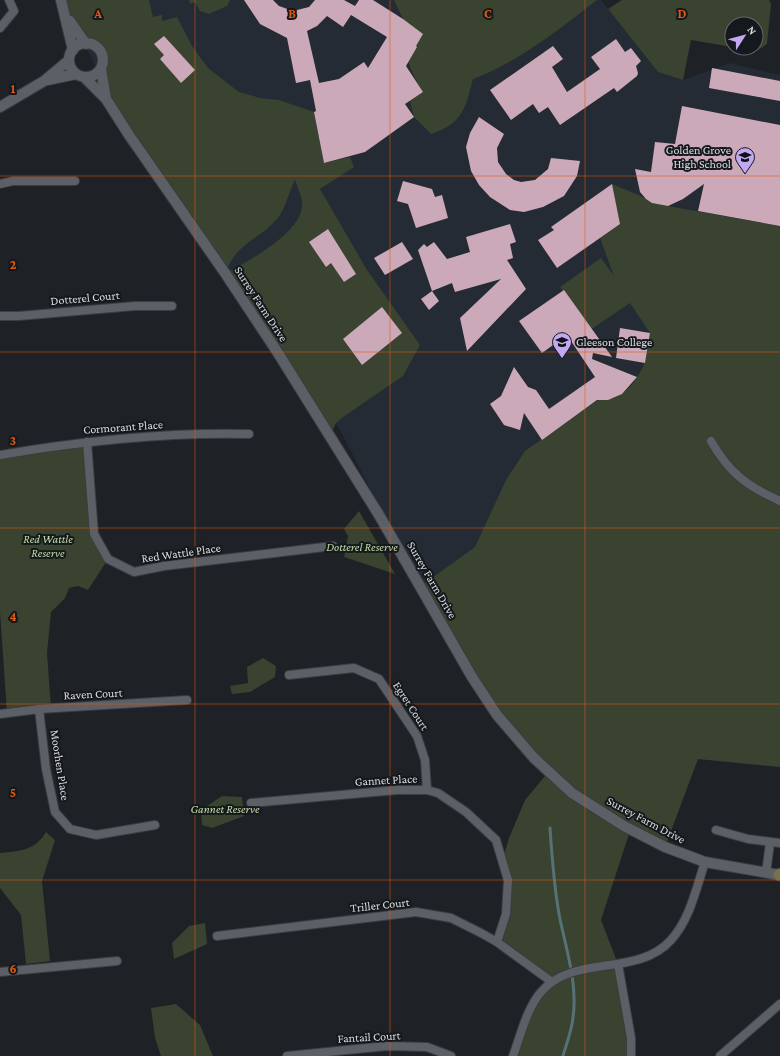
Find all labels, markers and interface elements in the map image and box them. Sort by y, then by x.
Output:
text: A [93,6,102,21]
text: B [288,6,296,21]
text: C [484,6,492,21]
text: D [678,6,687,21]
north arrow [724,16,764,56]
text: N [745,24,759,37]
text: 1 [11,81,16,96]
place label: Golden Grove High School [666,143,731,171]
school or university icon: Golden Grove High School [734,146,756,174]
text: 2 [10,257,17,272]
street label: Surrey Farm Drive [232,264,290,344]
street label: Dotterel Court [50,288,121,308]
school or university icon: Gleeson College [551,331,573,359]
place label: Gleeson College [576,335,652,349]
street label: Cormorant Place [83,417,163,437]
text: 3 [10,433,16,448]
park label: Red Wattle Reserve [23,532,73,560]
street label: Surrey Farm Drive [404,539,460,621]
park label: Dotterel Reserve [326,540,398,554]
street label: Red Wattle Place [140,541,222,565]
text: 4 [9,609,17,624]
street label: Egret Court [390,679,432,734]
street label: Raven Court [63,685,124,703]
street label: Moorhen Place [48,729,72,801]
street label: Gannet Place [354,771,418,789]
text: 5 [10,785,16,800]
street label: Surrey Farm Drive [604,793,688,847]
park label: Gannet Reserve [191,802,260,816]
street label: Triller Court [350,895,411,915]
text: 6 [9,961,17,976]
street label: Fantail Court [337,1028,402,1046]

